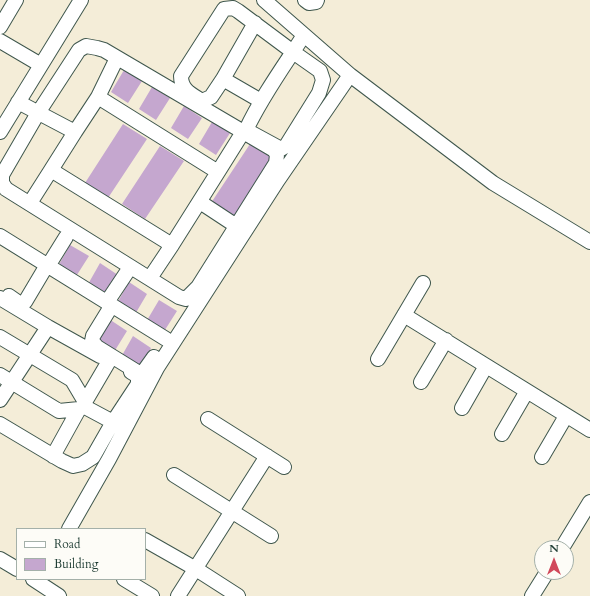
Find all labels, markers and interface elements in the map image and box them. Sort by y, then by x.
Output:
legend [16,528,146,580]
text: Road [54,536,80,552]
north arrow [534,540,574,580]
text: N [549,541,559,556]
text: Building [54,556,98,572]

